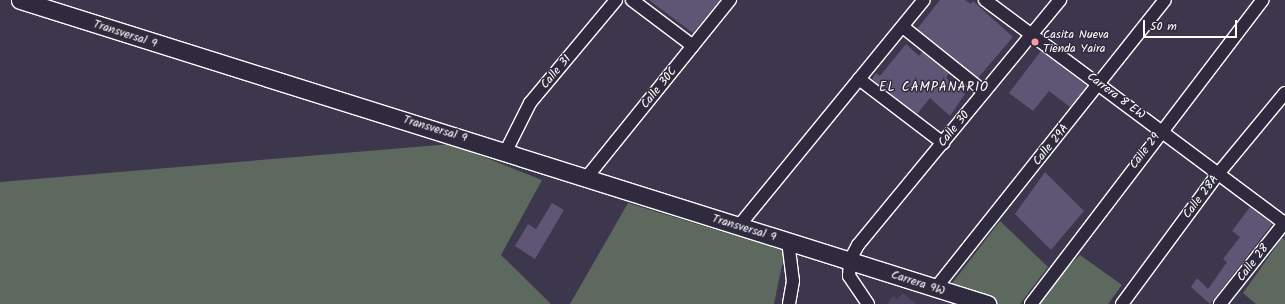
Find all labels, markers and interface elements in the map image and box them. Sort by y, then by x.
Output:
scale bar [1145,12,1239,38]
street label: Transversal 9 [91,17,159,51]
text: 50 m [1150,17,1177,36]
place label: Casita Nueva Tienda Yaira [1043,28,1109,56]
marker: Casita Nueva Tienda Yaira [1030,37,1040,47]
street label: Calle 31 [538,52,574,92]
street label: Calle 30C [638,64,680,112]
street label: Carrera 8 EW [1084,69,1148,123]
district label: EL CAMPANARIO [879,80,989,96]
street label: Calle 30 [935,108,973,150]
street label: Transversal 9 [401,112,469,146]
street label: Calle 29A [1030,121,1072,169]
street label: Calle 29 [1127,130,1163,172]
street label: Calle 28A [1180,173,1222,221]
street label: Transversal 9 [710,211,778,245]
street label: Calle 28 [1234,242,1272,284]
street label: Carrera 9W [889,268,947,298]

